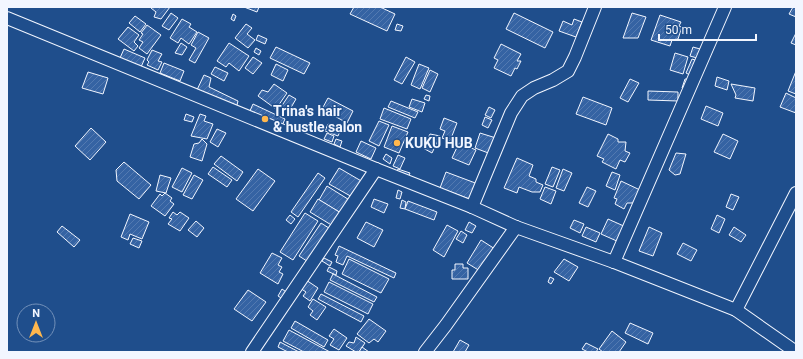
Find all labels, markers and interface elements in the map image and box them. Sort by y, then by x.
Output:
scale bar [659,16,756,42]
text: 50 m [665,23,692,37]
place label: Trina's hair & hustle salon [273,103,362,135]
marker: Trina's hair & hustle salon [260,114,270,124]
place label: KUKU HUB [405,135,473,151]
marker: KUKU HUB [392,138,402,148]
north arrow [16,303,56,343]
text: N [32,307,40,320]

